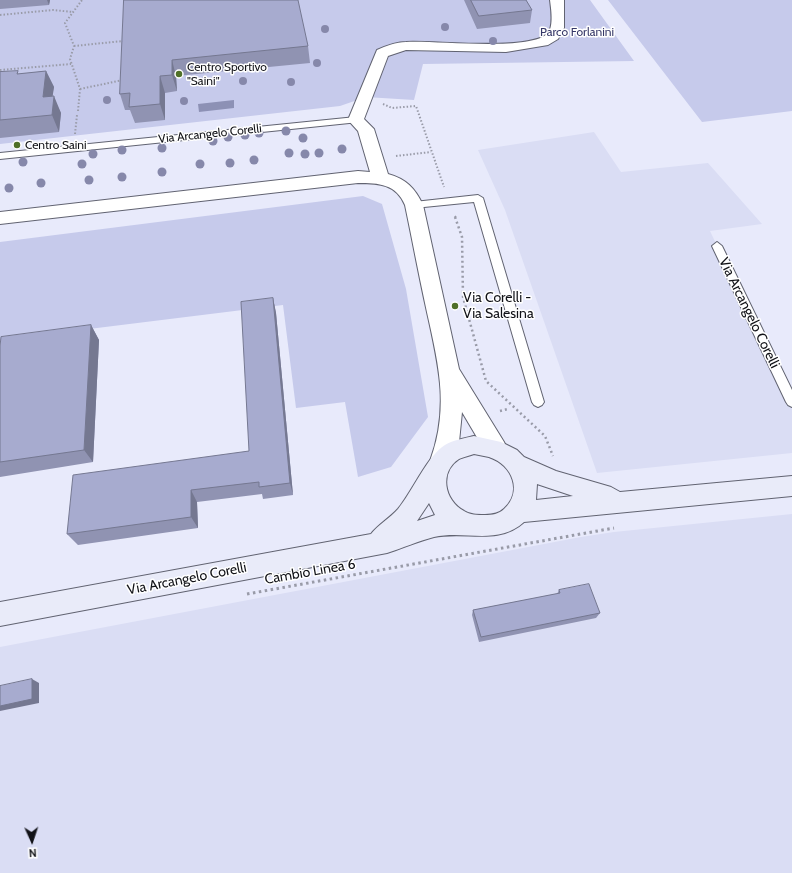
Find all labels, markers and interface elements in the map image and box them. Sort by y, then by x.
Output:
park label: Parco Forlanini [540,25,614,39]
place label: Centro Sportivo "Saini" [187,60,267,88]
marker: Centro Sportivo "Saini" [174,69,184,79]
street label: Via Arcangelo Corelli [158,121,262,147]
place label: Centro Saini [25,138,87,152]
marker: Centro Saini [12,140,22,150]
street label: Via Arcangelo Corelli [715,255,783,371]
place label: Via Corelli - Via Salesina [463,290,534,322]
marker: Via Corelli - Via Salesina [450,301,460,311]
street label: Cambio Linea 6 [263,556,357,588]
street label: Via Arcangelo Corelli [126,559,248,599]
north arrow [12,821,52,861]
text: N [28,846,37,860]

